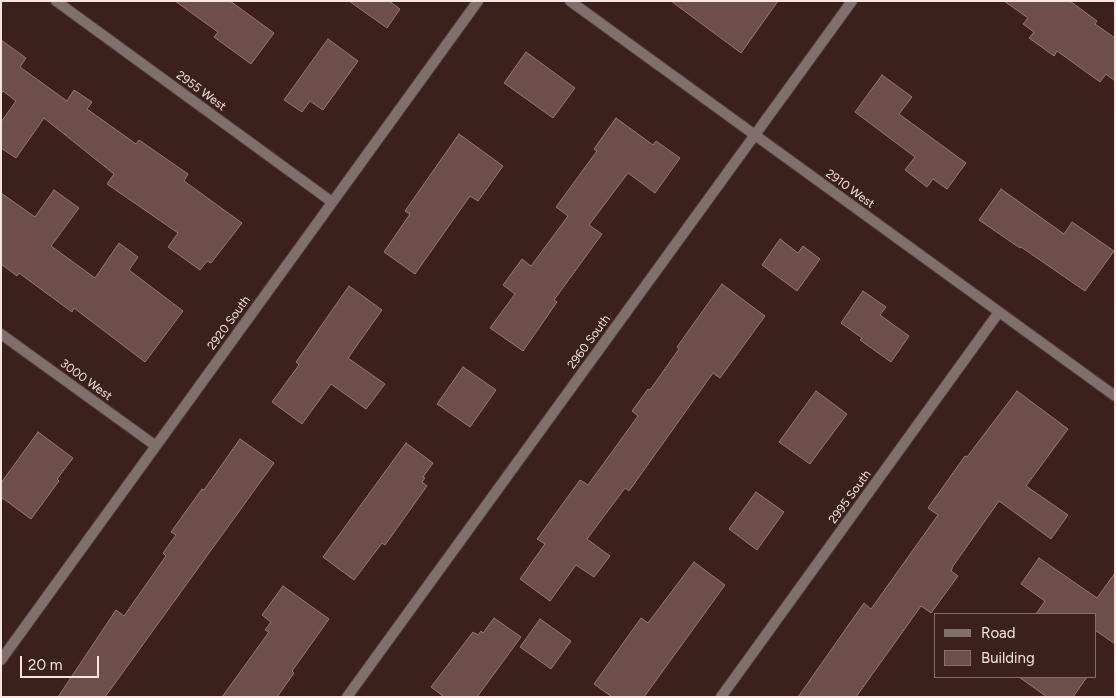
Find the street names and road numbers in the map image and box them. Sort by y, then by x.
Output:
street label: 2955 West [173,68,229,114]
street label: 2910 West [823,166,877,212]
street label: 2920 South [205,293,253,353]
street label: 2960 South [565,312,613,372]
street label: 3000 West [57,356,115,404]
street label: 2995 South [826,468,874,526]

